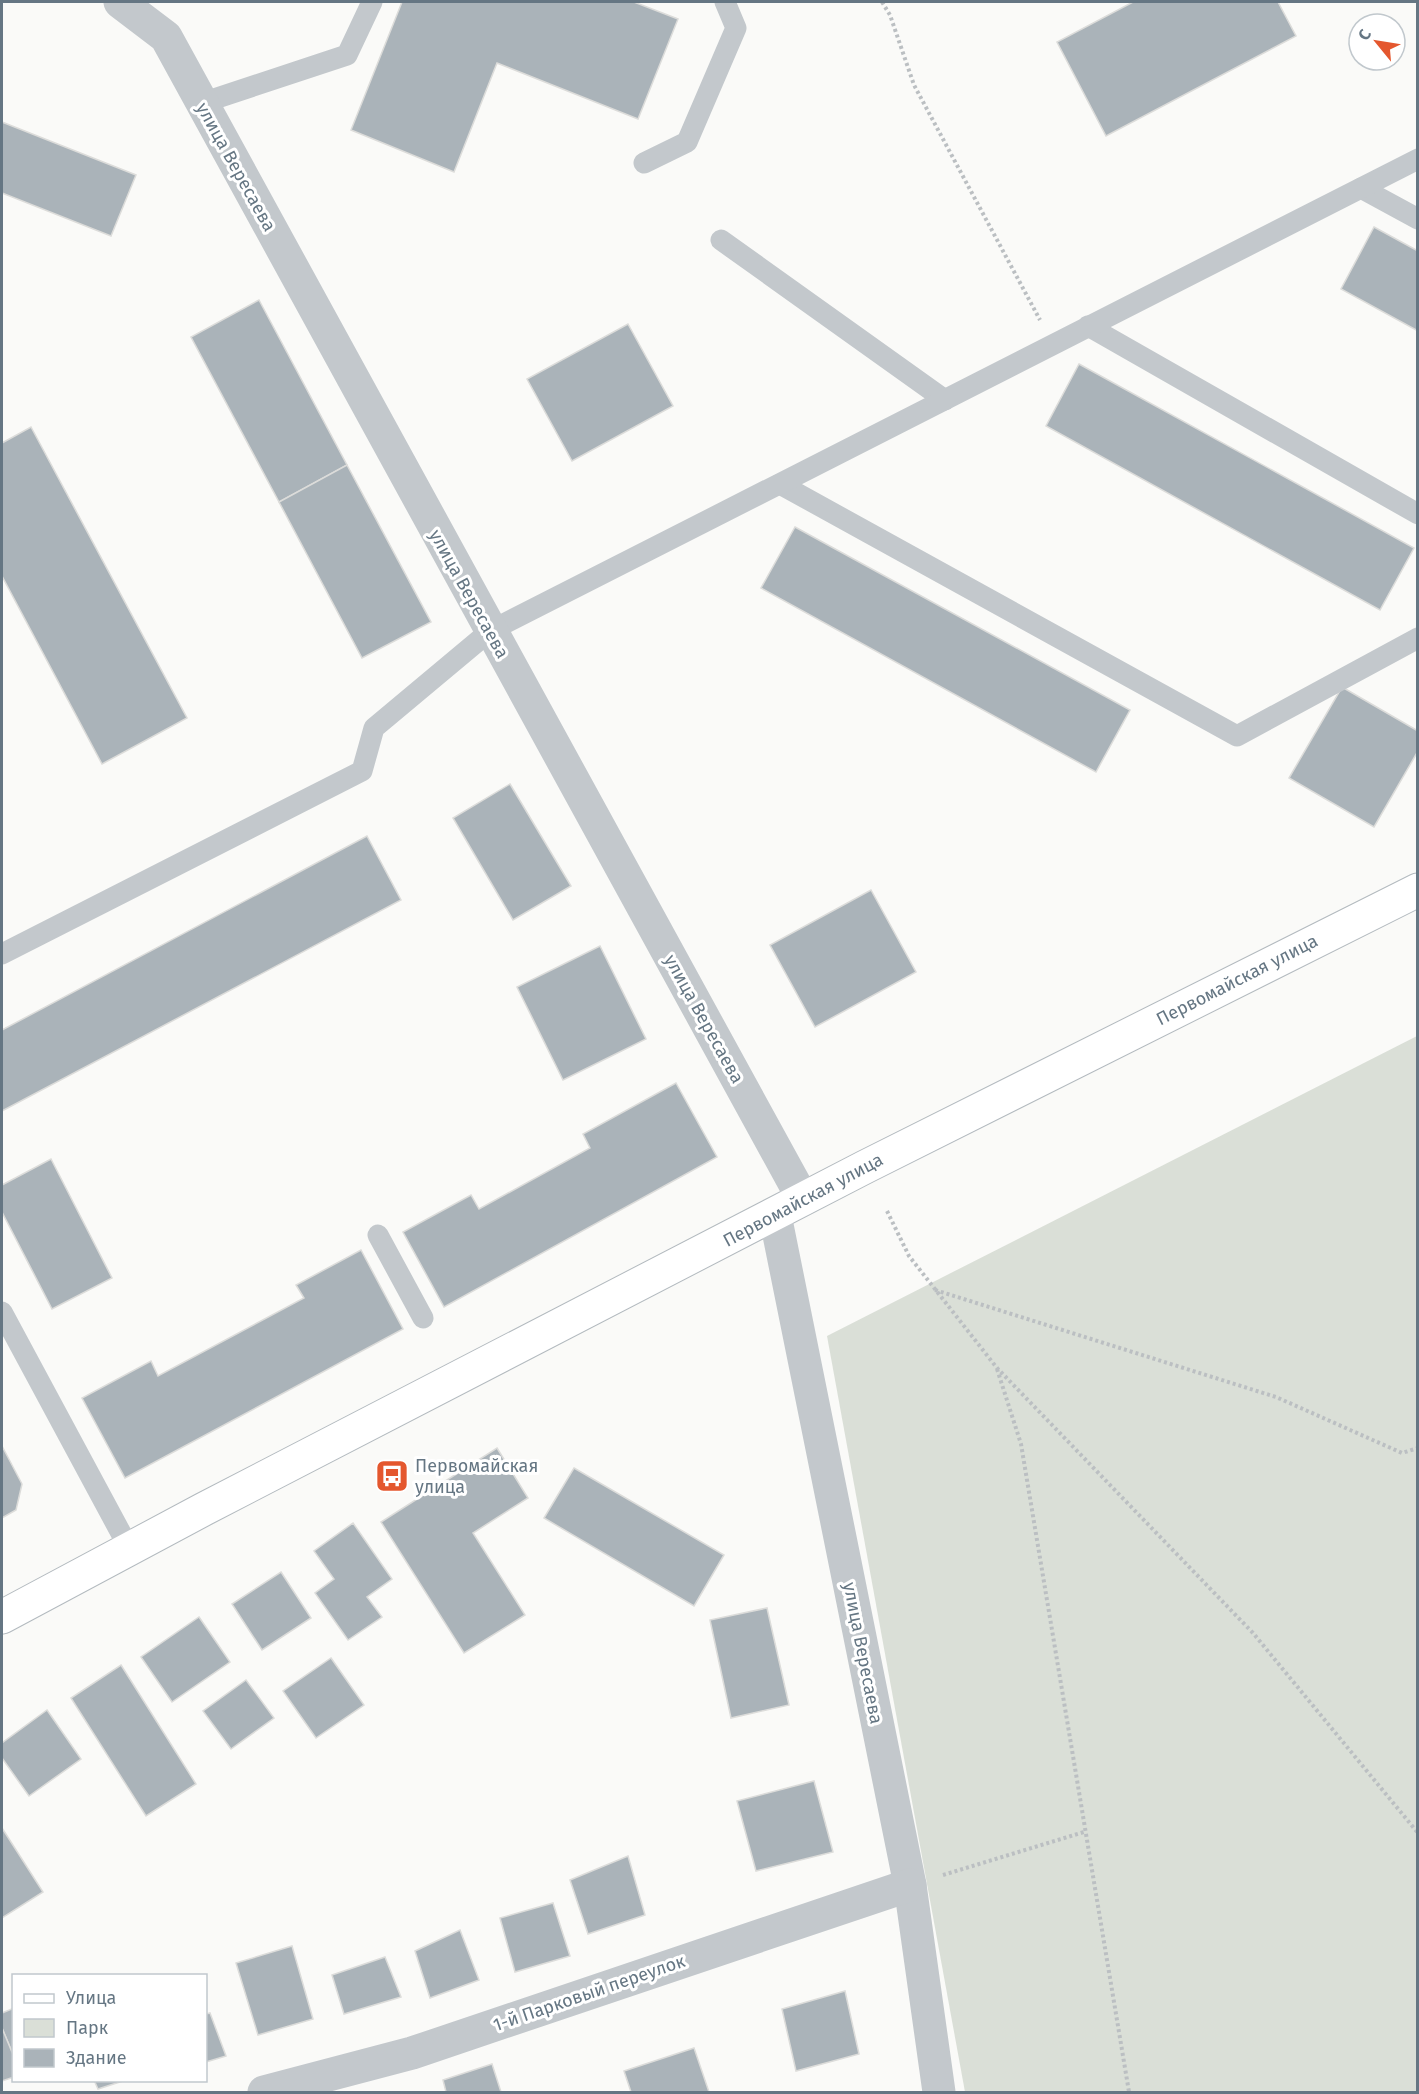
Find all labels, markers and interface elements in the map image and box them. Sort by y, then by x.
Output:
north arrow [1347,12,1407,72]
text: С [1354,25,1375,43]
street label: улица Вересаева [191,99,281,235]
street label: улица Вересаева [424,526,514,662]
street label: Первомайская улица [1153,930,1321,1030]
street label: улица Вересаева [659,951,749,1087]
street label: Первомайская улица [719,1148,887,1252]
place label: Первомайская улица [415,1455,538,1498]
bus stop icon: Первомайская улица [374,1458,410,1494]
street label: улица Вересаева [838,1580,888,1726]
street label: 1-й Парковый переулок [490,1950,689,2036]
legend [12,1974,207,2082]
text: Улица [66,1987,116,2009]
text: Парк [66,2017,109,2039]
text: Здание [66,2047,127,2069]

